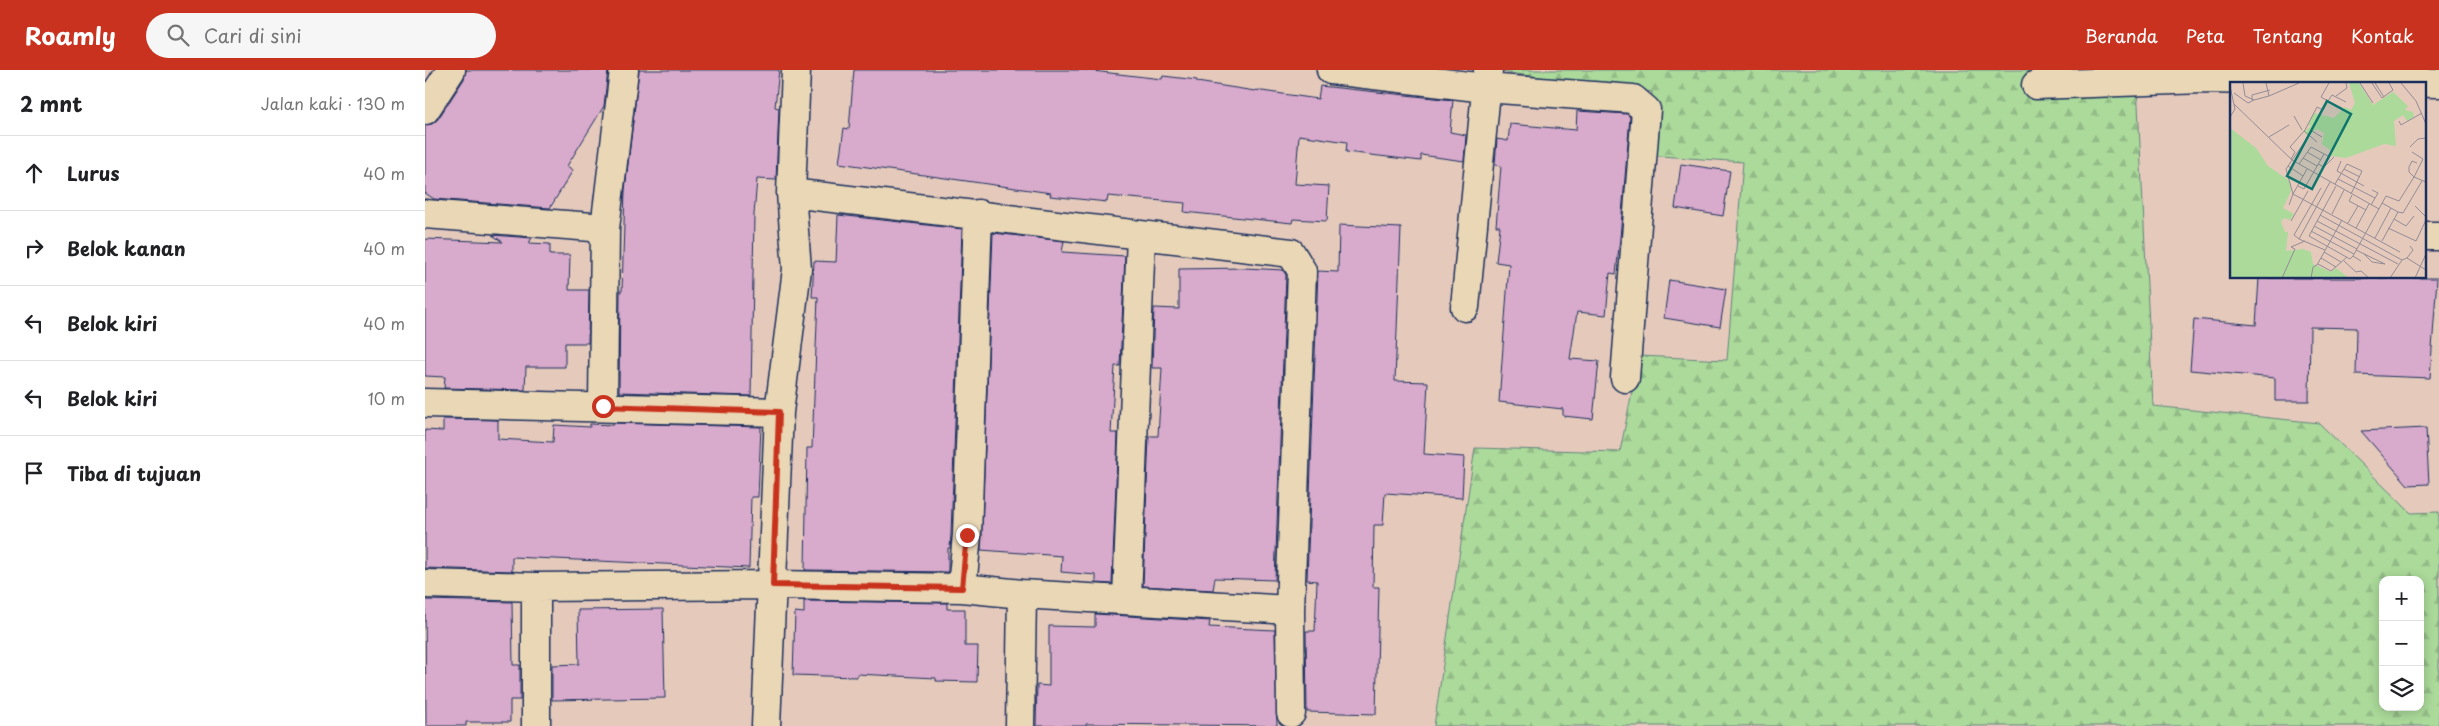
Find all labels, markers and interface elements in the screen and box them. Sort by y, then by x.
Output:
search box [146,13,496,58]
text: Roamly [25,17,116,53]
icon: search [164,21,192,49]
text: Cari di sini [204,21,302,49]
text: Beranda [2085,22,2158,49]
text: Peta [2186,22,2224,49]
text: Tentang [2252,22,2323,49]
text: Kontak [2351,22,2414,49]
inset map [2230,82,2427,279]
text: 2 mnt [20,87,82,119]
text: Jalan kaki · 130 m [261,91,405,115]
icon: ahead [20,159,48,187]
text: Lurus [67,159,120,187]
text: 40 m [363,161,405,185]
icon: right [20,234,48,262]
text: Belok kanan [67,234,186,262]
text: 40 m [363,236,405,260]
icon: left [20,309,48,337]
text: Belok kiri [67,309,157,337]
text: 40 m [363,311,405,335]
icon: left [20,384,48,412]
text: Belok kiri [67,384,157,412]
text: 10 m [368,386,405,410]
route start [592,395,615,418]
icon: arrive [20,459,48,487]
text: Tiba di tujuan [67,459,201,487]
route end [956,524,979,547]
map controls [2379,576,2424,711]
button: + [2379,576,2424,621]
button: − [2379,621,2424,666]
button: layers [2379,666,2424,711]

